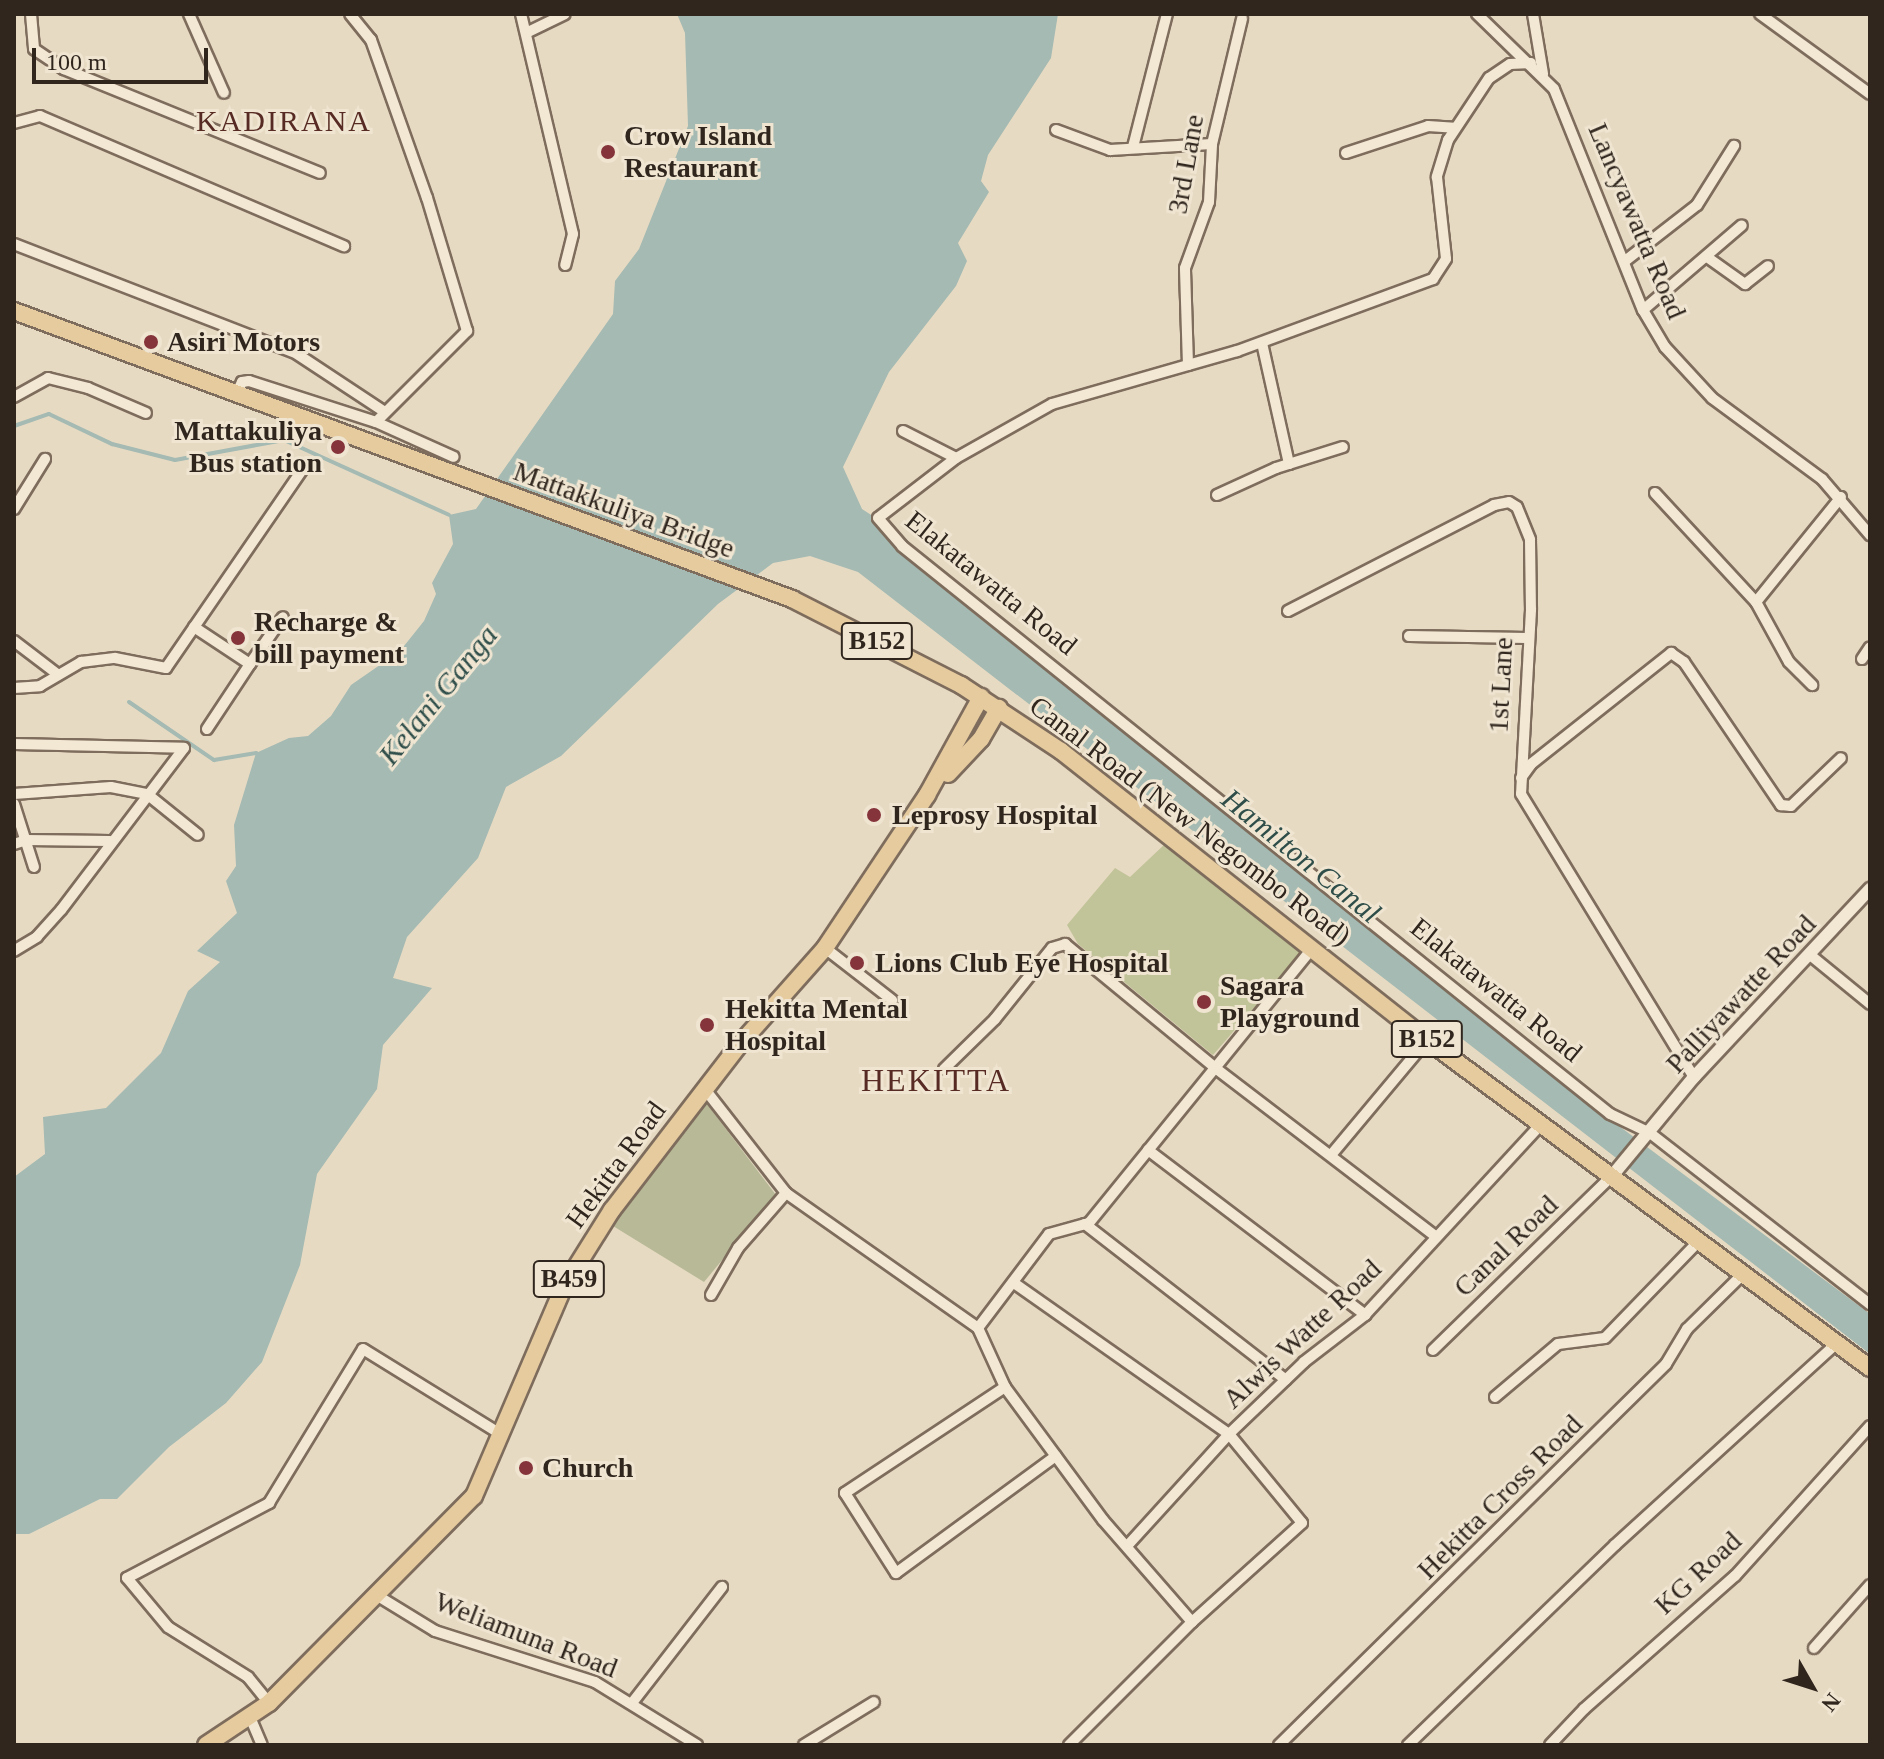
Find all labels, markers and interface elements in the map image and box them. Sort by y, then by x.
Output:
scale bar [36,32,212,82]
text: 100 m [46,49,107,75]
district label: KADIRANA [196,103,372,139]
street label: 3rd Lane [1161,112,1211,216]
street label: Lancyawatta Road [1581,118,1693,324]
place label: Crow Island Restaurant [624,119,772,185]
marker: Crow Island Restaurant [599,143,617,161]
place label: Asiri Motors [167,325,320,359]
marker: Asiri Motors [142,333,160,351]
place label: Mattakuliya Bus station [174,414,322,480]
marker: Mattakuliya Bus station [329,438,347,456]
street label: Mattakkuliya Bridge [509,454,739,566]
street label: Elakatawatta Road [899,504,1083,662]
place label: Recharge & bill payment [254,605,404,671]
water label: Kelani Ganga [371,618,505,772]
road number: B152 [839,619,915,663]
marker: Recharge & bill payment [229,629,247,647]
street label: 1st Lane [1482,636,1520,734]
street label: Canal Road (New Negombo Road) [1023,689,1357,953]
water label: Hamilton Canal [1214,781,1388,931]
place label: Leprosy Hospital [892,798,1098,832]
marker: Leprosy Hospital [863,804,885,826]
street label: Palliyawatte Road [1659,908,1823,1080]
street label: Elakatawatta Road [1404,911,1588,1069]
place label: Lions Club Eye Hospital [875,946,1168,980]
marker: Lions Club Eye Hospital [846,952,868,974]
place label: Sagara Playground [1220,969,1360,1035]
place label: Hekitta Mental Hospital [725,992,908,1058]
marker: Sagara Playground [1195,993,1213,1011]
marker: Hekitta Mental Hospital [696,1014,718,1036]
road number: B152 [1389,1017,1465,1061]
district label: HEKITTA [861,1061,1011,1099]
street label: Hekitta Road [559,1095,673,1235]
street label: Canal Road [1447,1188,1565,1304]
street label: Alwis Watte Road [1216,1252,1388,1416]
road number: B459 [531,1257,607,1301]
street label: Hekitta Cross Road [1411,1408,1589,1586]
place label: Church [542,1451,633,1485]
marker: Church [517,1459,535,1477]
street label: KG Road [1648,1524,1748,1622]
street label: Weliamuna Road [430,1585,622,1685]
north arrow [1772,1647,1852,1727]
text: N [1816,1688,1846,1716]

